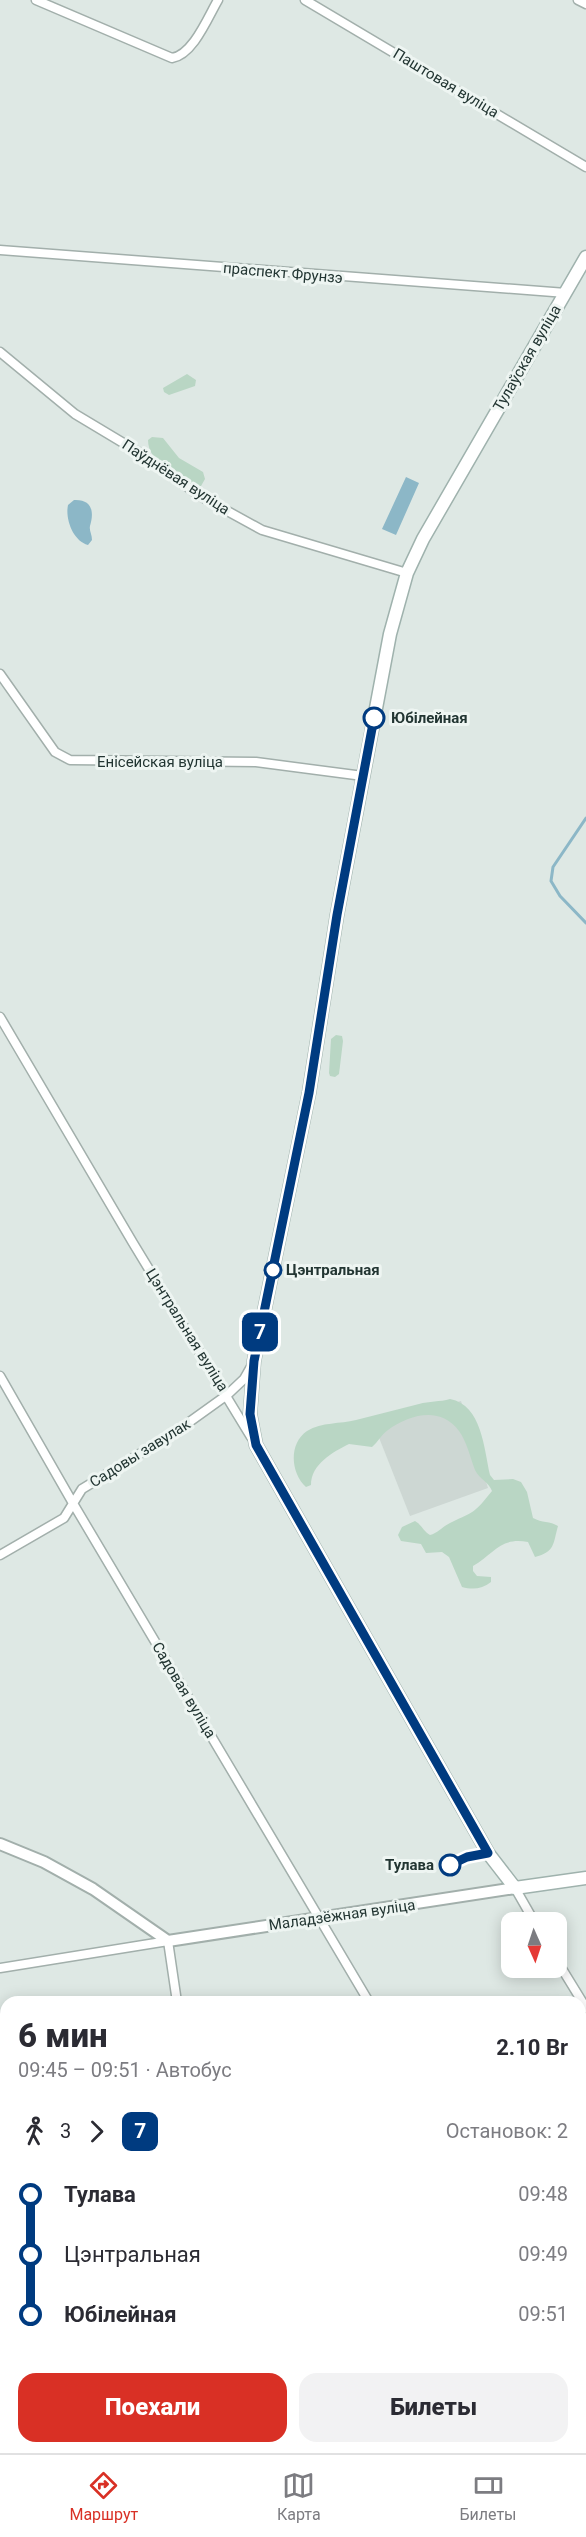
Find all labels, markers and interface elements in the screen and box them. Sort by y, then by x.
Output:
street label: Паштовая вуліца [390,44,502,122]
street label: праспект Фрунзэ [222,259,344,287]
street label: Тулаўская вуліца [489,302,565,414]
street label: Паўднёвая вуліца [119,436,233,518]
marker: Юбілейная [363,707,385,729]
place label: Юбілейная [391,709,468,727]
street label: Енісейская вуліца [97,753,223,771]
marker: Цэнтральная [264,1261,282,1279]
place label: Цэнтральная [286,1261,380,1279]
street label: Цэнтральная вуліца [142,1265,232,1395]
line badge: 7 [240,1312,280,1352]
text: 7 [254,1320,266,1344]
street label: Садовы завулак [86,1415,194,1491]
street label: Садовая вуліца [148,1639,220,1741]
marker: Тулава [439,1854,461,1876]
place label: Тулава [385,1856,434,1874]
street label: Маладзёжная вуліца [268,1896,416,1934]
north arrow [501,1912,567,1978]
map controls [501,1912,567,1978]
text: 6 мин [18,2016,108,2055]
text: 2.10 Br [496,2035,568,2060]
text: 09:45 – 09:51 · Автобус [18,2058,232,2082]
icon: walk [18,2115,51,2148]
icon: forward [80,2115,113,2148]
text: 3 [60,2119,71,2143]
text: 7 [134,2119,146,2143]
text: Остановок: 2 [446,2119,568,2143]
text: Тулава [64,2182,136,2207]
text: 09:48 [518,2182,568,2206]
text: Цэнтральная [64,2242,201,2267]
text: 09:49 [518,2242,568,2266]
text: Юбілейная [64,2302,177,2327]
text: 09:51 [518,2302,568,2326]
button: Поехали [18,2373,287,2442]
button: Билеты [299,2373,568,2442]
tab: Маршрут [69,2469,138,2524]
tab: Карта [277,2469,321,2524]
tab: Билеты [459,2469,517,2524]

